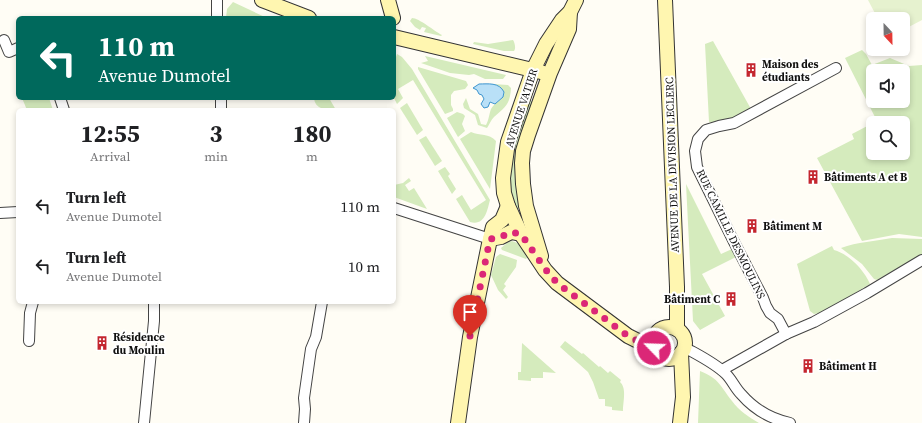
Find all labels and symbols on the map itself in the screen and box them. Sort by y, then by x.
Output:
north arrow [866,12,910,56]
place label: Maison des étudiants [762,57,819,85]
building icon: Maison des étudiants [743,62,759,78]
street label: AVENUE VATIER [502,67,541,149]
street label: AVENUE DE LA DIVISION LECLERC [662,77,683,253]
street label: RUE CAMILLE DESMOULINS [693,167,769,302]
building icon: Bâtiments A et B [805,169,821,185]
place label: Bâtiments A et B [824,170,907,185]
building icon: Bâtiment M [744,218,760,234]
place label: Bâtiment M [763,219,822,234]
building icon: Bâtiment C [723,291,739,307]
place label: Bâtiment C [664,292,720,307]
pin [453,295,487,336]
position arrow [633,327,675,369]
place label: Résidence du Moulin [113,330,165,358]
building icon: Résidence du Moulin [94,335,110,351]
building icon: Bâtiment H [800,358,816,374]
place label: Bâtiment H [819,359,877,374]

